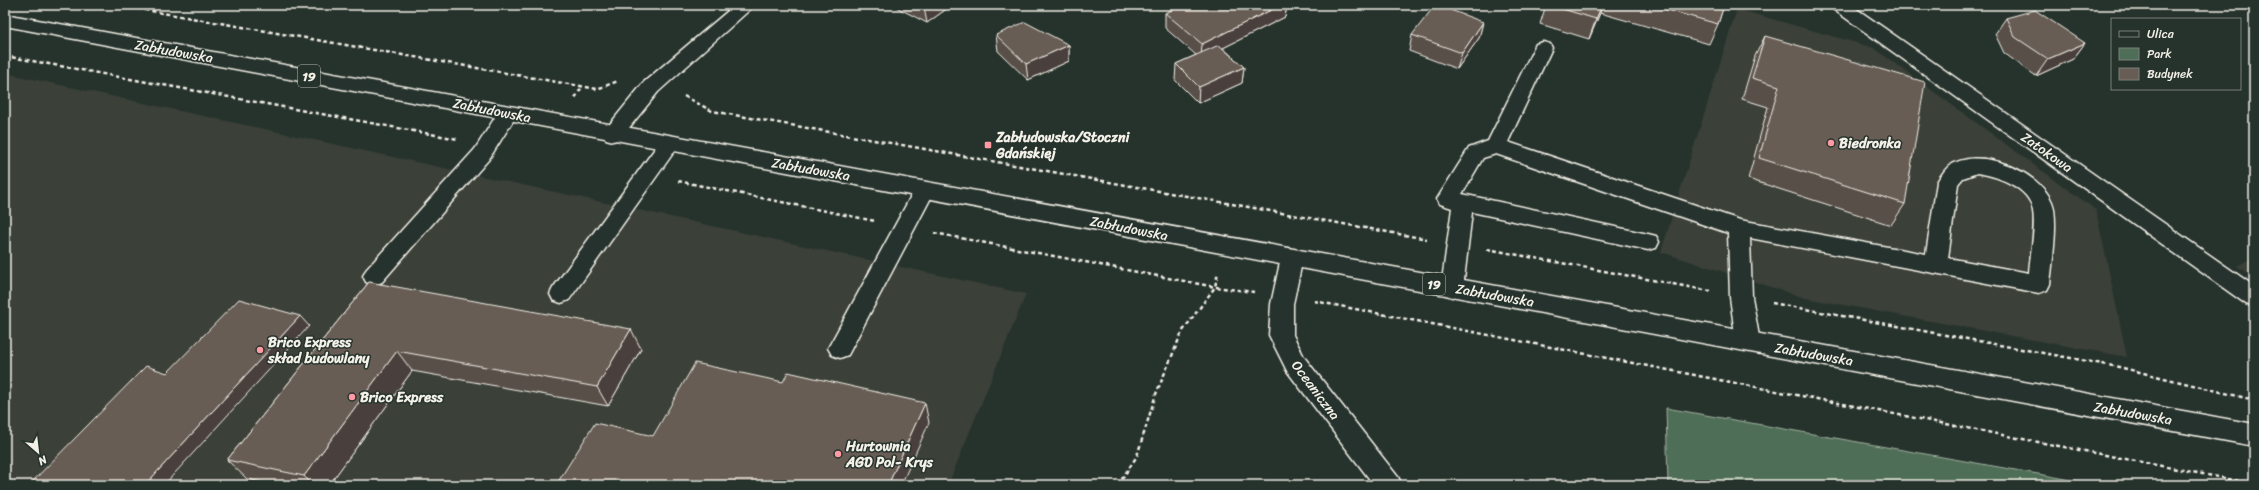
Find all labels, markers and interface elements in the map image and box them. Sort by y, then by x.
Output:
legend [2111,18,2241,90]
text: Ulica [2147,23,2175,45]
street label: Zabłudowska [133,32,215,71]
text: Park [2147,43,2172,65]
text: Budynek [2147,63,2193,85]
road number: 19 [298,65,320,87]
street label: Zabłudowska [451,91,533,130]
place label: Zabłudowska/Stoczni Gdańskiej [995,125,1130,166]
street label: Zatokowa [2015,125,2078,180]
place label: Biedronka [1839,131,1901,156]
marker: Biedronka [1826,138,1836,148]
marker: Zabłudowska/Stoczni Gdańskiej [983,140,993,150]
street label: Zabłudowska [770,150,852,189]
street label: Zabłudowska [1088,209,1170,248]
road number: 19 [1423,273,1445,295]
street label: Zabłudowska [1454,276,1536,315]
place label: Brico Express skład budowlany [267,330,370,371]
street label: Zabłudowska [1773,335,1855,374]
marker: Brico Express skład budowlany [255,345,265,355]
street label: Oceaniczna [1285,355,1347,426]
place label: Brico Express [360,385,444,410]
marker: Brico Express [347,392,357,402]
street label: Zabłudowska [2092,394,2174,433]
north arrow [18,432,58,472]
place label: Hurtownia AGD Pol- Krys [845,434,934,475]
marker: Hurtownia AGD Pol- Krys [833,449,843,459]
text: N [34,450,51,471]

